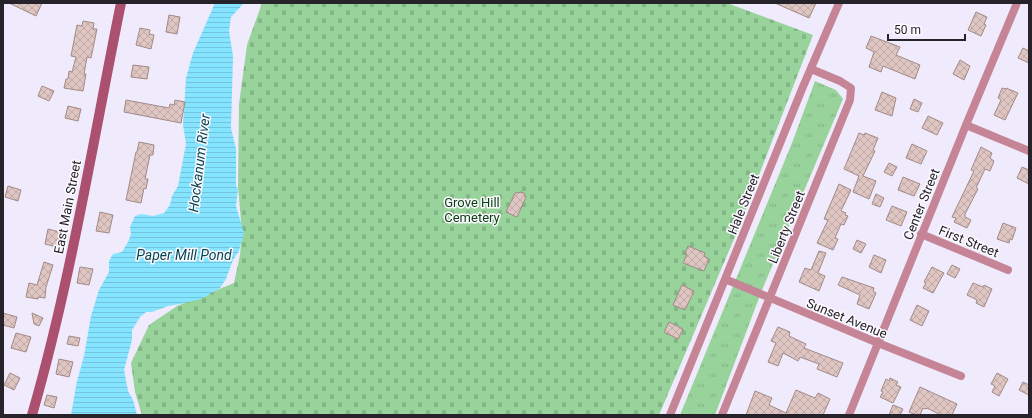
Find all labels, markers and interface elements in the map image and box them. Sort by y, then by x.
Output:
scale bar [888,16,965,42]
text: 50 m [894,23,921,37]
water label: Hockanum River [185,112,213,213]
street label: East Main Street [51,159,84,255]
street label: Center Street [900,166,943,242]
street label: Hale Street [725,172,762,237]
street label: Liberty Street [765,189,808,266]
park label: Grove Hill Cemetery [444,195,500,225]
street label: First Street [937,223,1001,260]
water label: Paper Mill Pond [136,247,232,263]
street label: Sunset Avenue [804,295,889,342]

